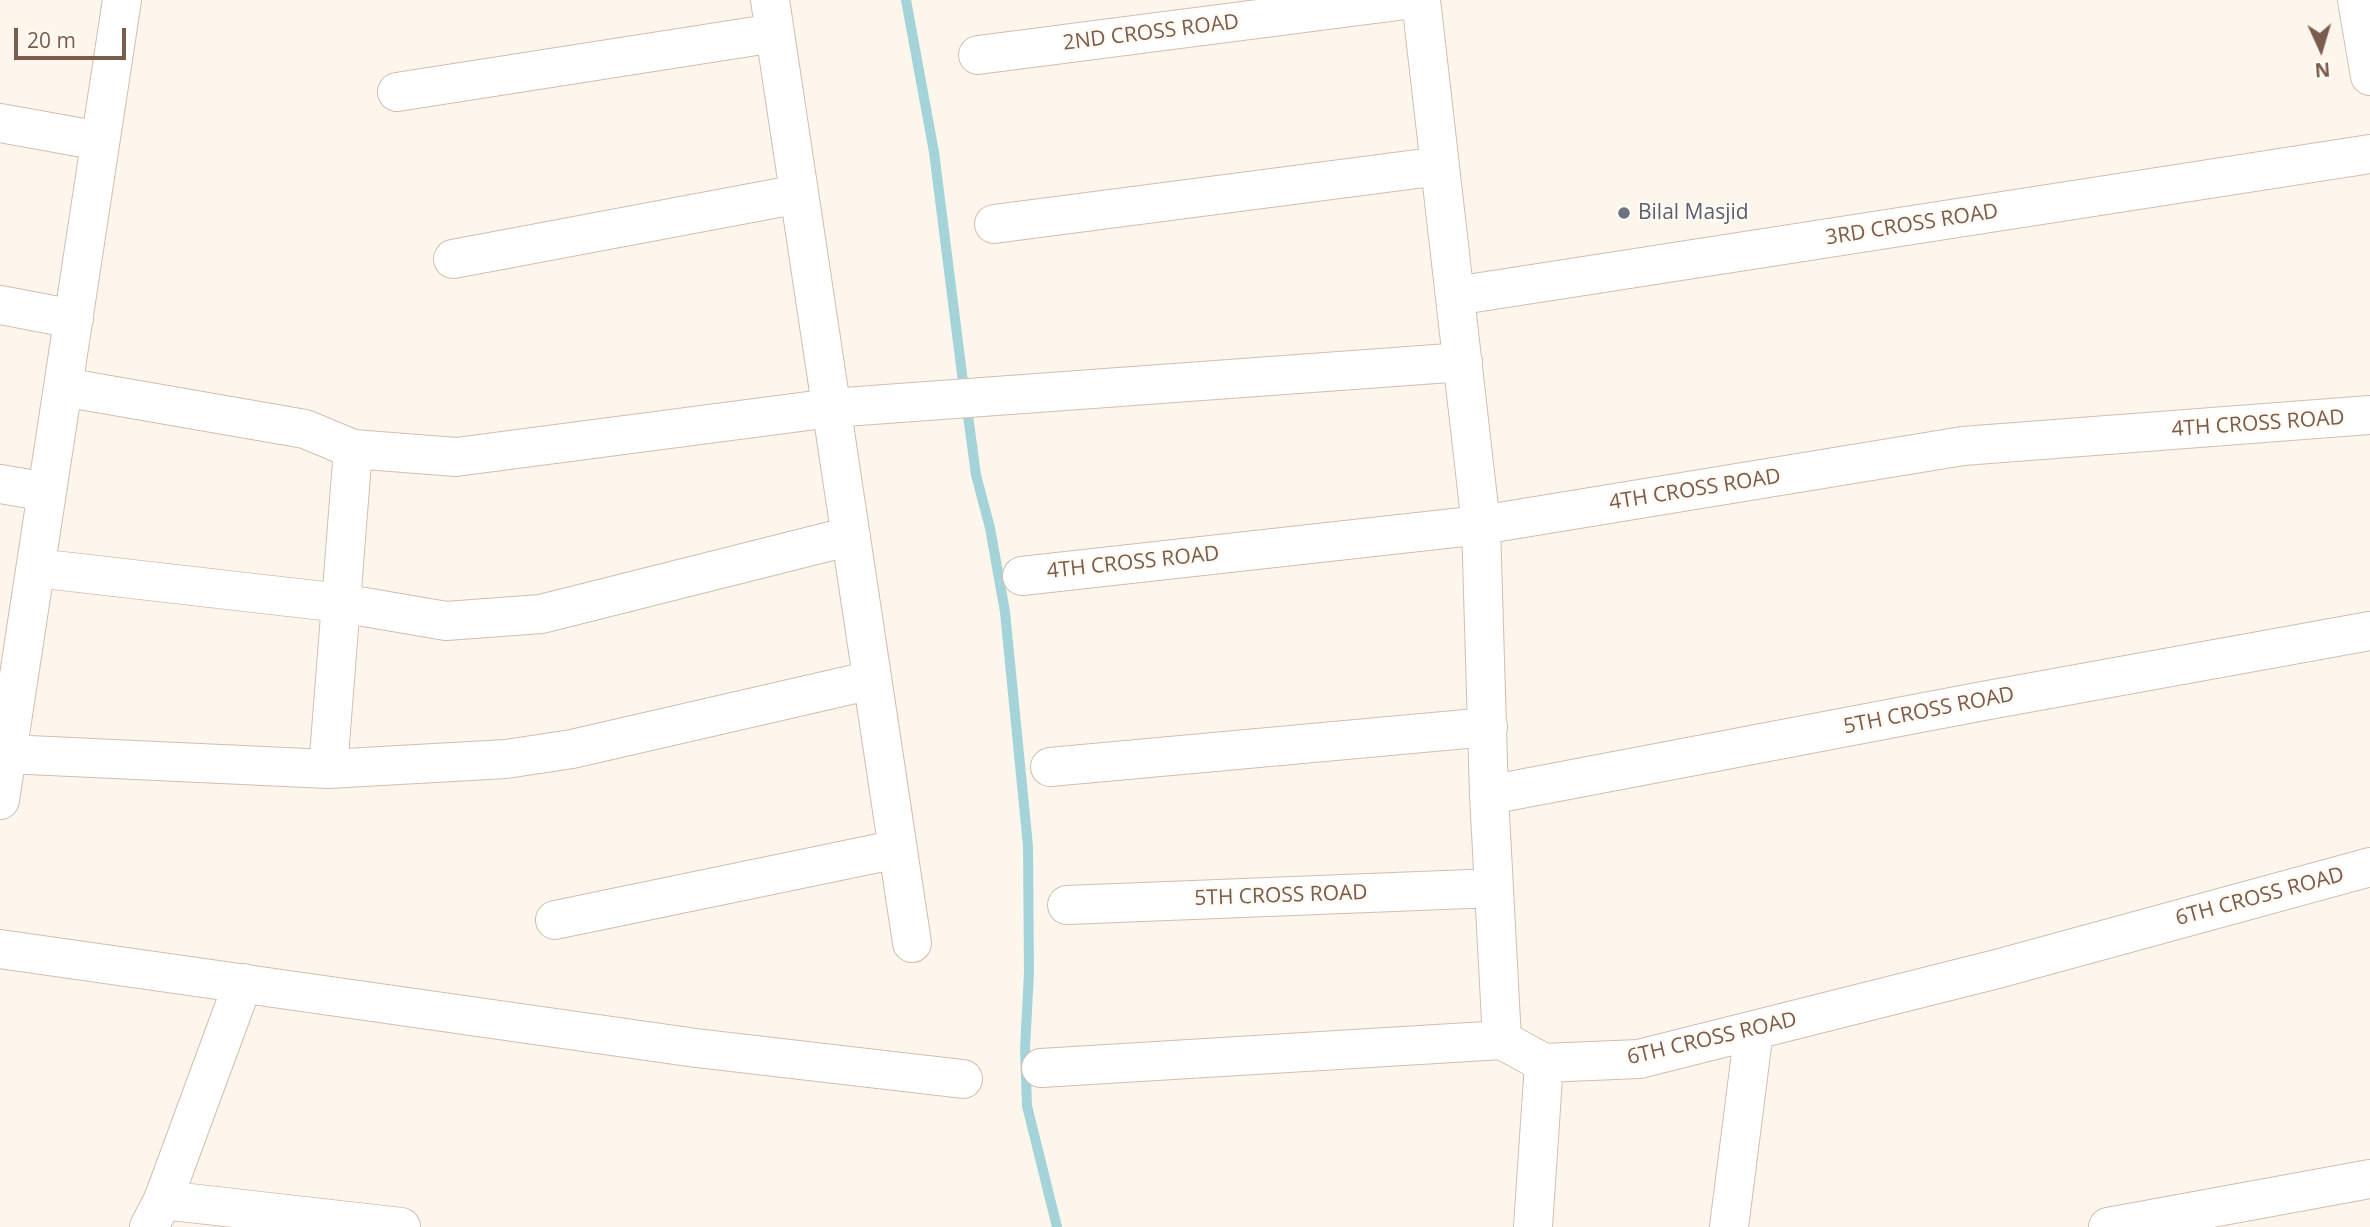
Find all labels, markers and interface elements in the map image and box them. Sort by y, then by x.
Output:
street label: 2ND CROSS ROAD [1061,10,1241,56]
scale bar [18,14,130,58]
north arrow [2286,14,2356,84]
text: 20 m [27,26,76,54]
text: N [2314,56,2331,83]
street label: 3RD CROSS ROAD [1824,199,2000,251]
place label: Bilal Masjid [1638,200,1749,226]
marker: Bilal Masjid [1616,205,1632,221]
street label: 4TH CROSS ROAD [2171,405,2345,443]
street label: 4TH CROSS ROAD [1607,464,1783,516]
street label: 4TH CROSS ROAD [1045,541,1221,585]
street label: 5TH CROSS ROAD [1842,682,2016,740]
street label: 6TH CROSS ROAD [2173,862,2347,932]
street label: 5TH CROSS ROAD [1194,880,1368,912]
street label: 6TH CROSS ROAD [1625,1007,1799,1071]

